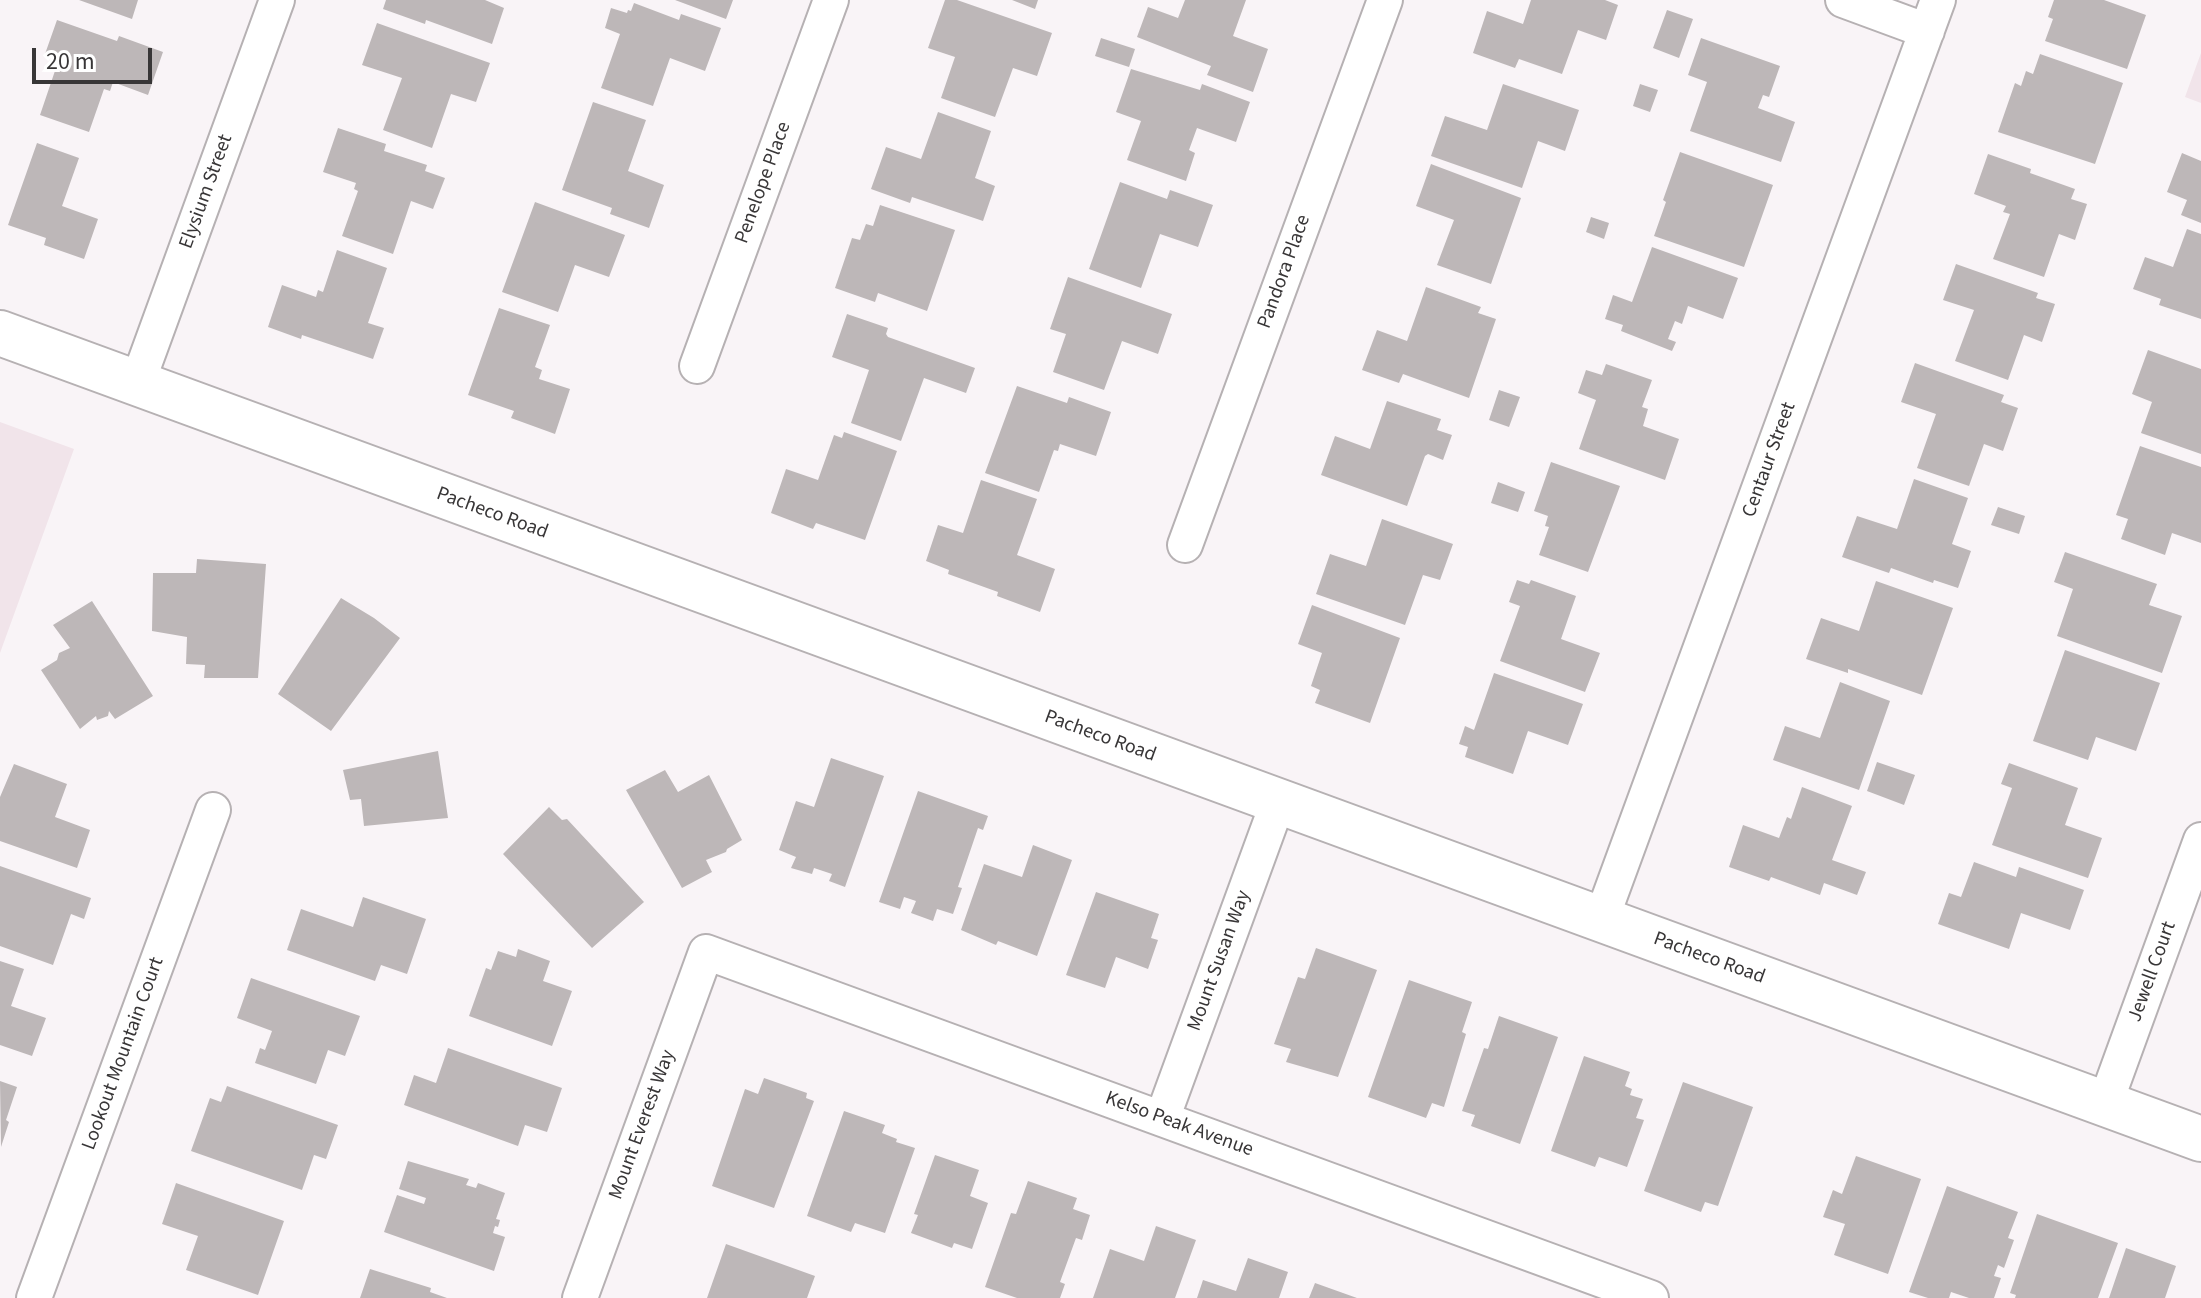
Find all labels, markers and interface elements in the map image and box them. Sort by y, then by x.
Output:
scale bar [36,32,156,82]
text: 20 m [46,44,95,79]
street label: Penelope Place [731,119,797,247]
street label: Elysium Street [175,132,239,252]
street label: Pandora Place [1253,212,1317,332]
street label: Centaur Street [1738,399,1802,521]
street label: Pacheco Road [433,483,551,545]
street label: Pacheco Road [1041,706,1159,768]
street label: Mount Susan Way [1183,887,1257,1035]
street label: Jewell Court [2124,919,2182,1025]
street label: Pacheco Road [1650,928,1768,990]
street label: Lookout Mountain Court [78,954,170,1154]
street label: Mount Everest Way [605,1047,681,1203]
street label: Kelso Peak Avenue [1102,1087,1256,1163]

